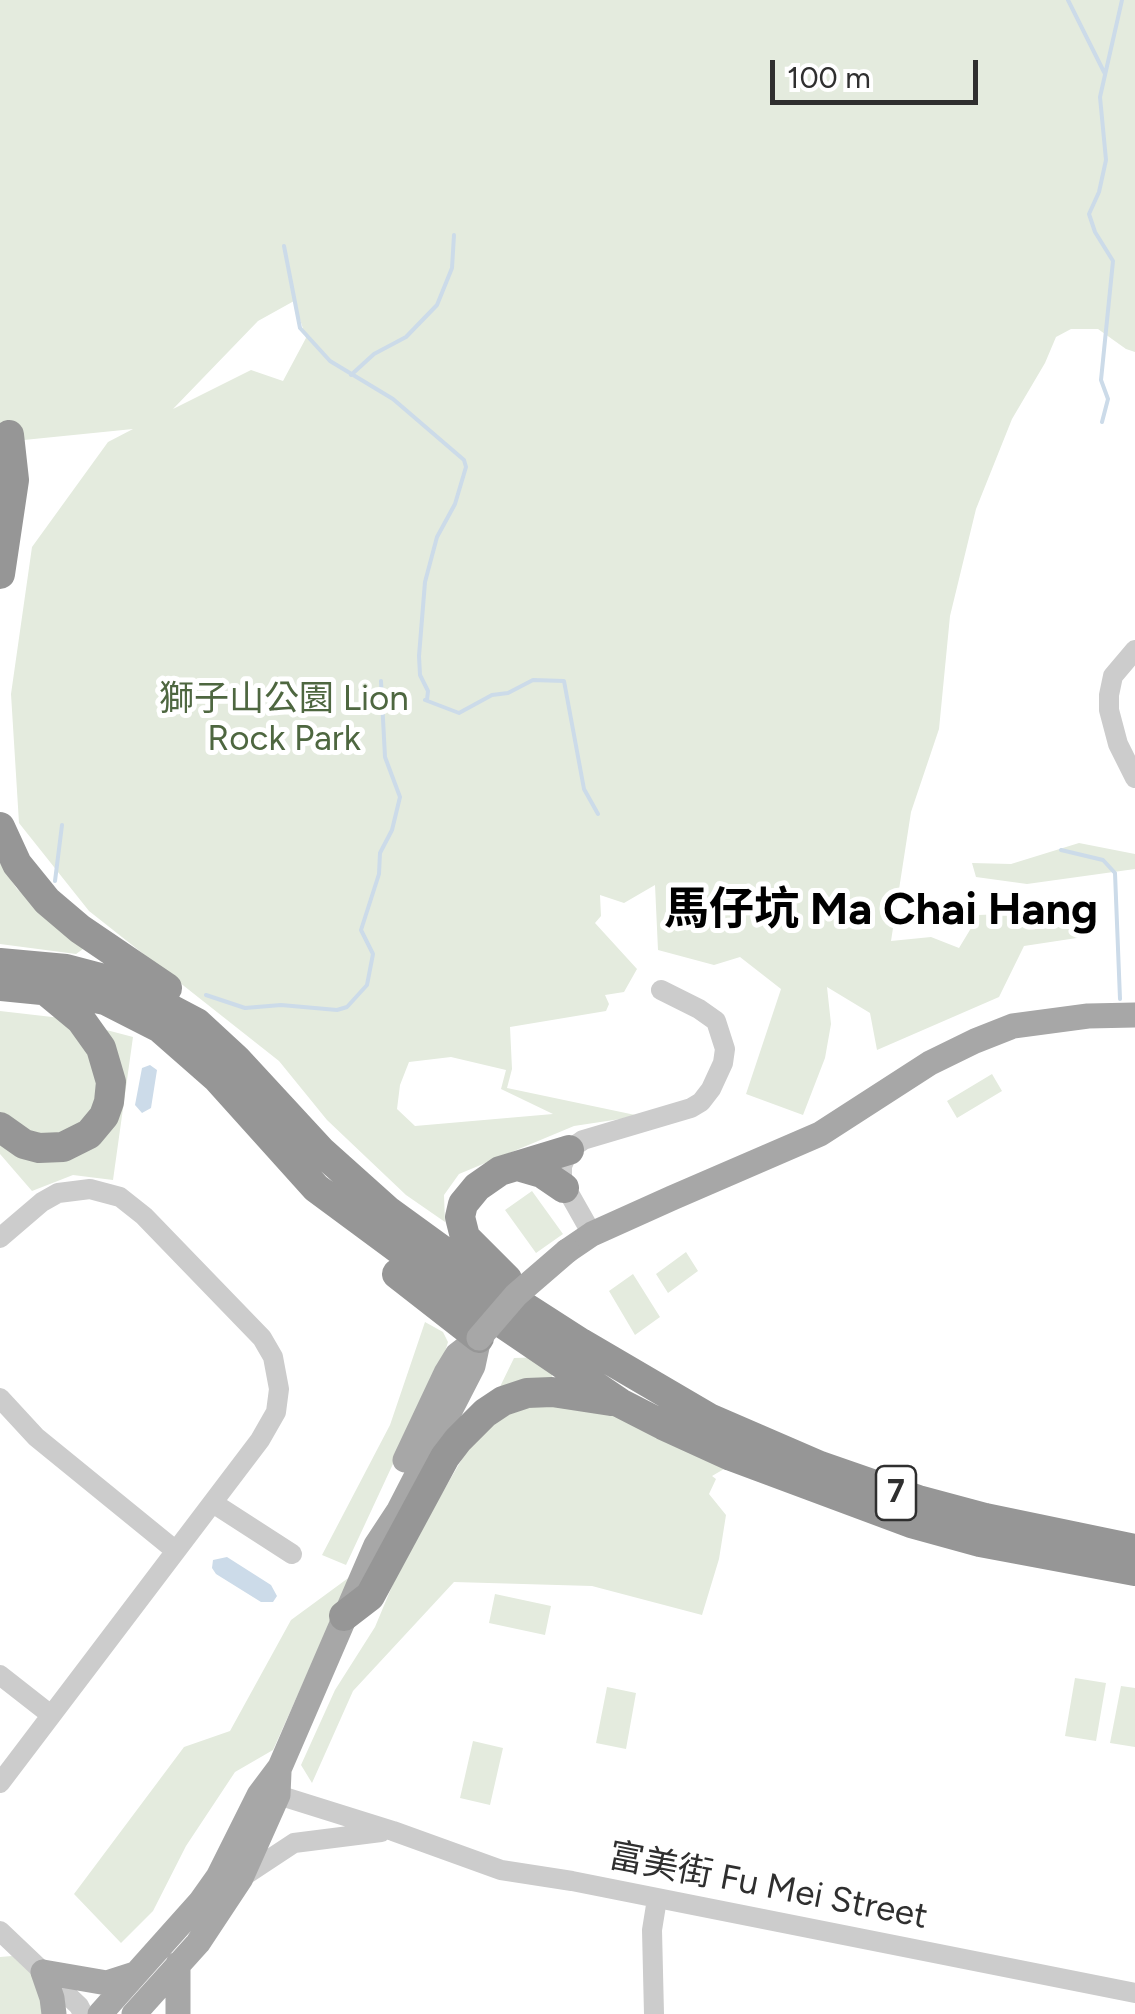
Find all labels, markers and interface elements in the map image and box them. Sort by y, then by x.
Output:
scale bar [775,40,982,102]
text: 100 m [787,59,871,96]
park label: 獅子山公園 Lion Rock Park [159,679,409,761]
district label: 馬仔坑 Ma Chai Hang [664,884,1098,938]
road number: 7 [876,1466,916,1520]
street label: 富美街 Fu Mei Street [605,1835,931,1939]

